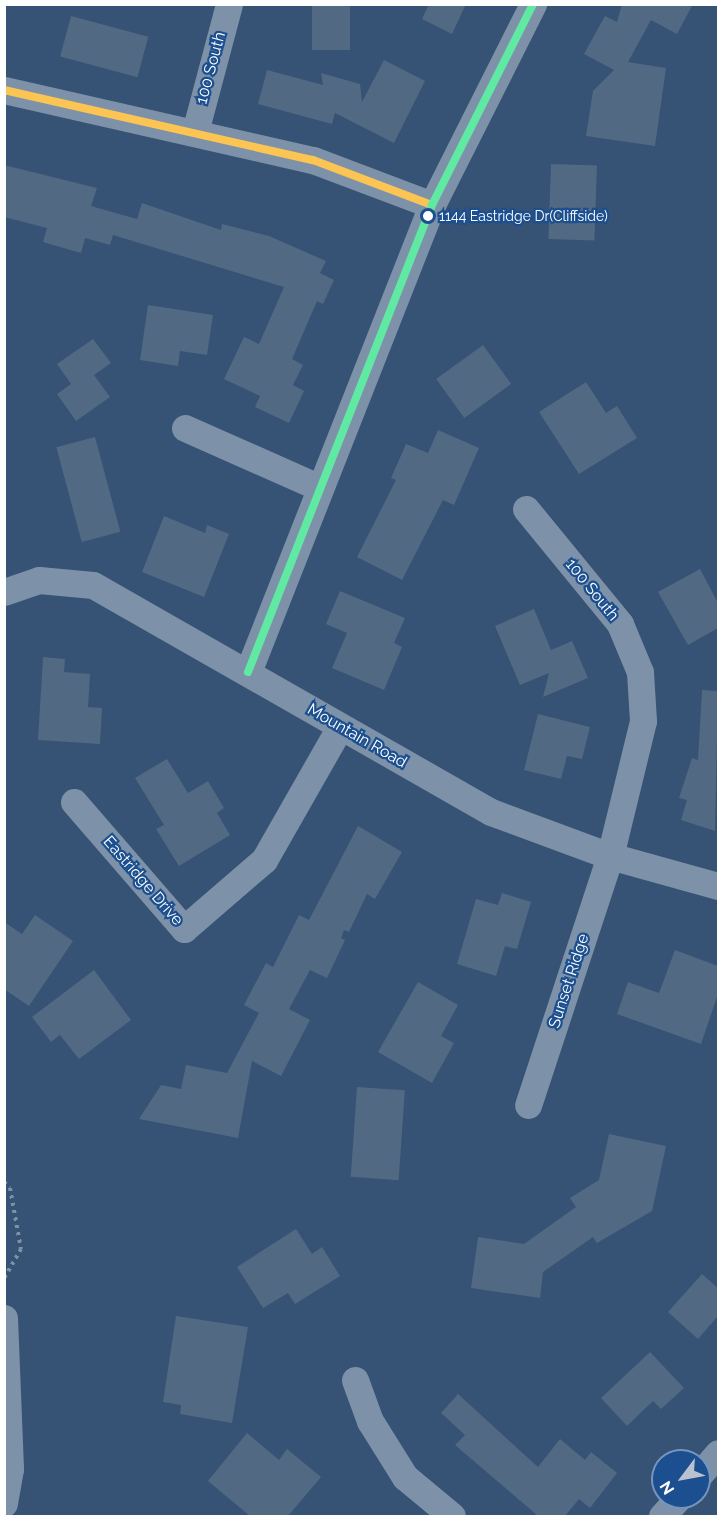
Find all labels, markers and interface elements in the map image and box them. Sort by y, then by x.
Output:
street label: 100 South [192,30,230,106]
place label: 1144 Eastridge Dr(Cliffside) [439,208,608,224]
marker: 1144 Eastridge Dr(Cliffside) [422,210,434,222]
street label: 100 South [561,555,623,625]
street label: Mountain Road [304,700,410,772]
street label: Eastridge Drive [99,832,187,930]
street label: Sunset Ridge [545,931,593,1031]
north arrow [651,1449,711,1509]
text: N [656,1478,678,1498]

